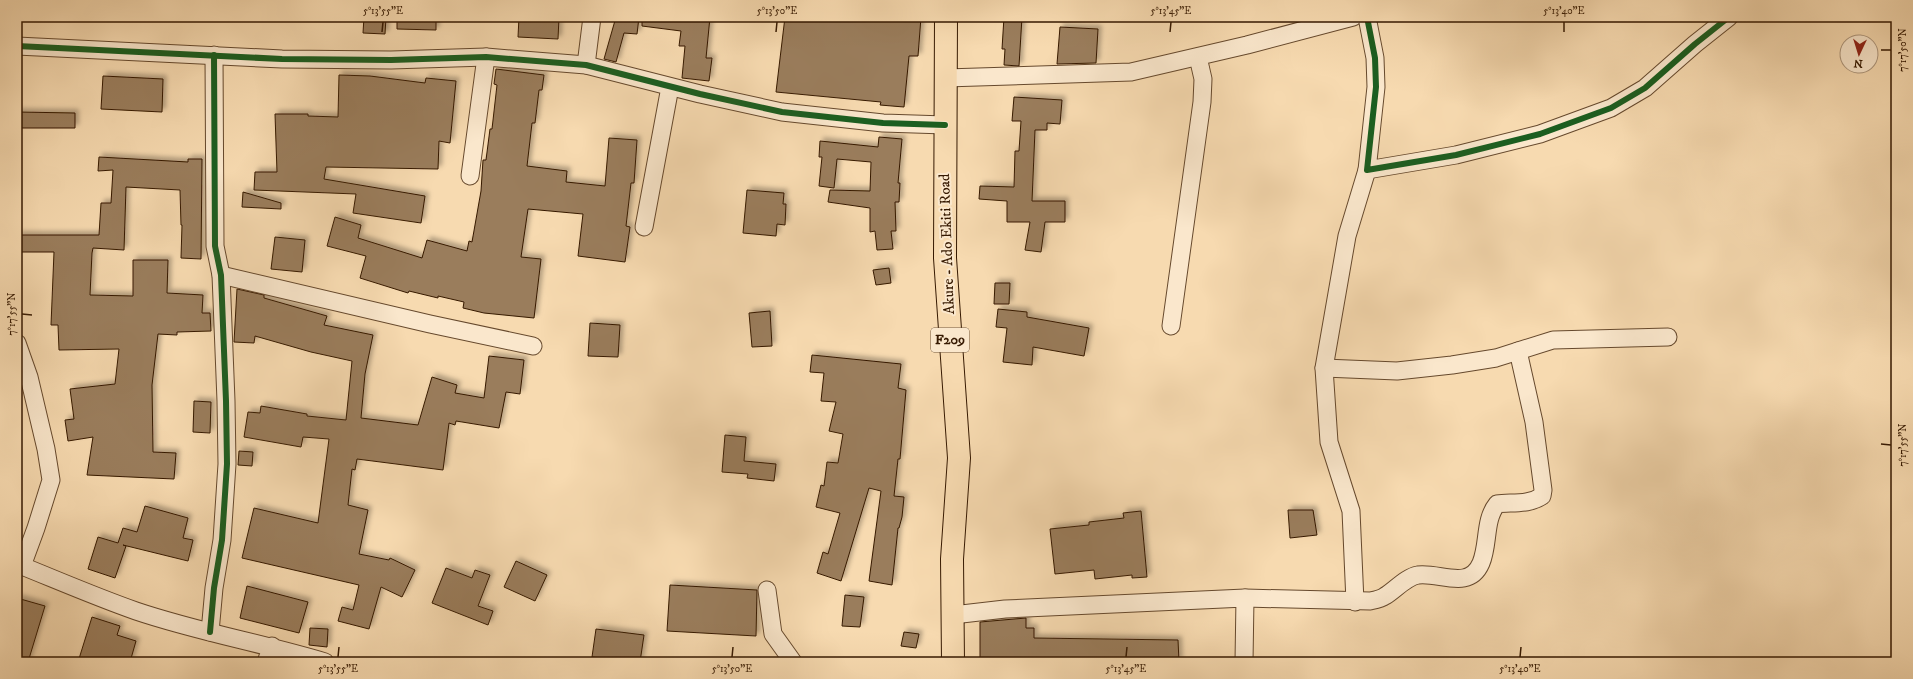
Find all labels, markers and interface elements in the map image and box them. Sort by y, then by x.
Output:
text: 5°13'55"E [363,5,403,17]
text: 5°13'50"E [757,5,797,17]
text: 5°13'45"E [1151,5,1191,17]
text: 5°13'40"E [1543,5,1585,17]
text: 7°17'50"N [1897,28,1909,72]
north arrow [1839,34,1879,74]
text: N [1853,56,1863,70]
street label: Akure - Ado Ekiti Road [935,173,959,315]
text: 7°17'55"N [6,292,18,336]
road number: F209 [931,328,969,352]
text: 7°17'55"N [1897,423,1909,467]
text: 5°13'55"E [318,663,358,675]
text: 5°13'50"E [712,663,752,675]
text: 5°13'45"E [1106,663,1146,675]
text: 5°13'40"E [1499,663,1541,675]

